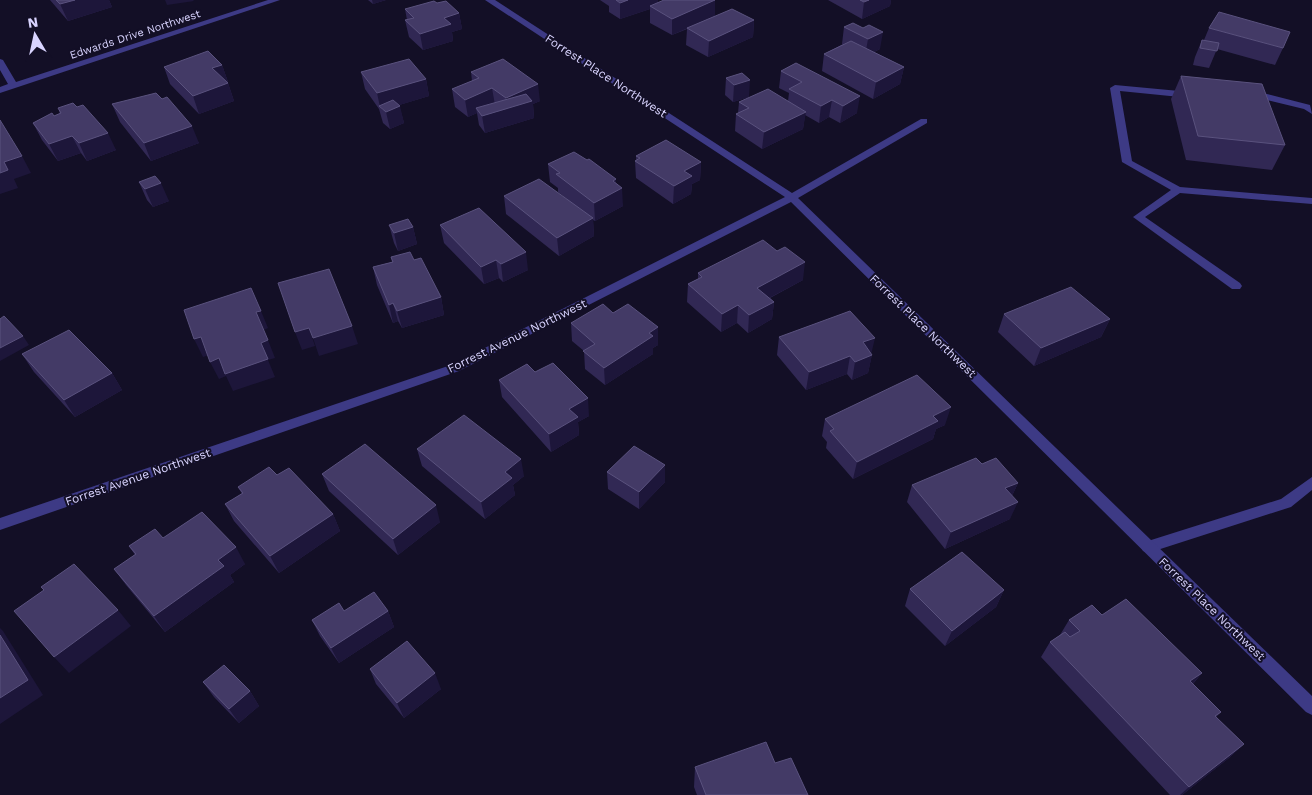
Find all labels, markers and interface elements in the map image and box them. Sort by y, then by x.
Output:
street label: Edwards Drive Northwest [68,7,203,62]
north arrow [10,10,60,60]
text: N [27,13,39,31]
street label: Forrest Place Northwest [543,31,669,121]
street label: Forrest Place Northwest [867,272,979,380]
street label: Forrest Avenue Northwest [445,296,589,376]
street label: Forrest Avenue Northwest [63,446,213,508]
street label: Forrest Place Northwest [1156,555,1268,663]

